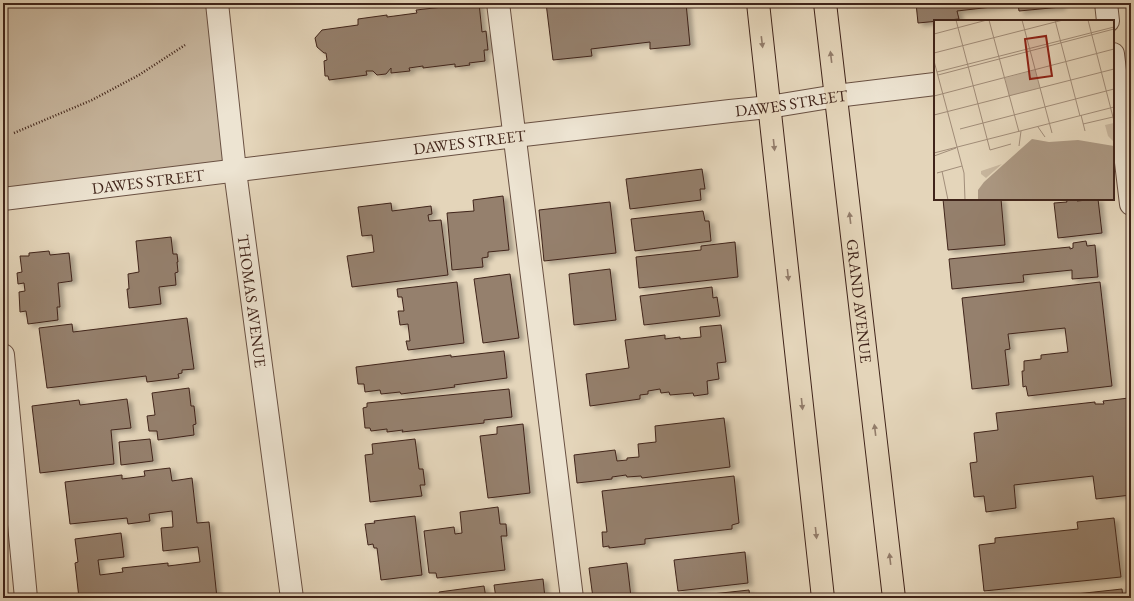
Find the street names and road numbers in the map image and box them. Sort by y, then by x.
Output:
street label: DAWES STREET [734,85,849,121]
street label: DAWES STREET [412,125,527,159]
street label: DAWES STREET [91,164,206,199]
street label: THOMAS AVENUE [233,233,271,369]
street label: GRAND AVENUE [841,238,877,364]

